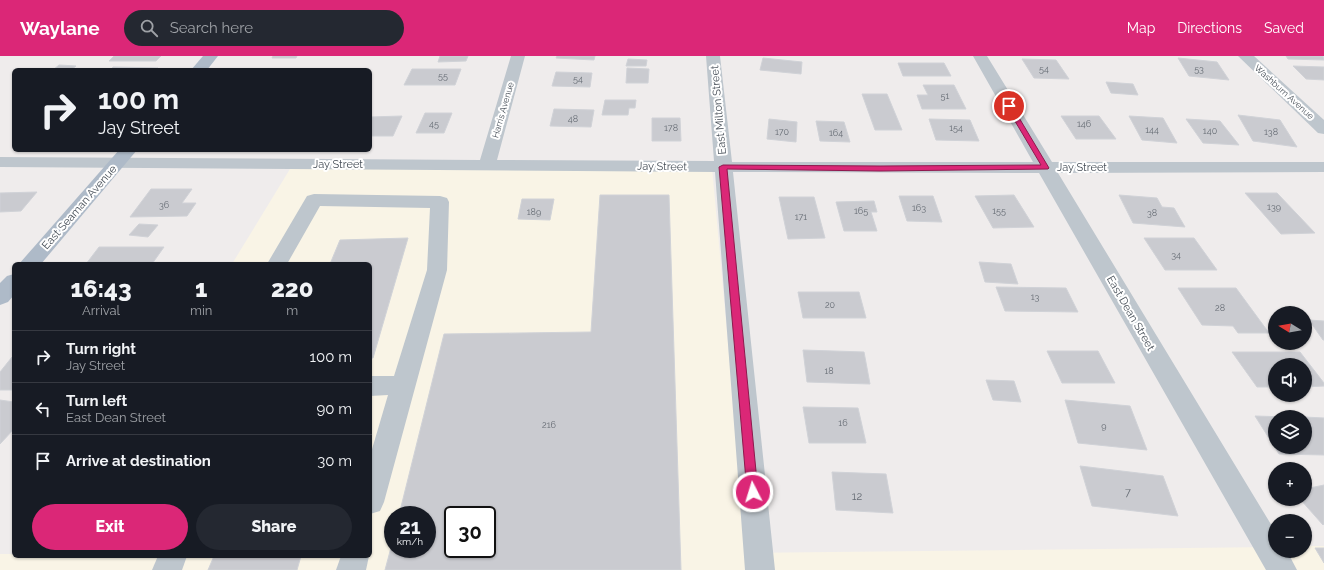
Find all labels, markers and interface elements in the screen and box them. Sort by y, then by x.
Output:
search box [124,10,404,46]
text: Waylane [20,17,100,39]
icon: search [138,17,160,39]
text: Search here [170,19,253,37]
text: Map [1127,20,1155,36]
text: Directions [1177,20,1242,36]
text: Saved [1264,20,1304,36]
street label: Washburn Avenue [1252,63,1316,122]
house number: 54 [1039,64,1049,74]
house number: 53 [1194,64,1204,74]
street label: East Milton Street [708,65,729,155]
house number: 55 [438,71,448,81]
house number: 54 [573,74,583,84]
street label: Harris Avenue [490,80,516,139]
text: 100 m [98,83,179,116]
icon: right [32,84,84,136]
pin [992,89,1026,123]
house number: 51 [941,91,950,101]
icon: arrive [998,95,1020,117]
house number: 48 [568,114,578,124]
text: Jay Street [98,117,180,138]
house number: 45 [429,119,439,129]
house number: 146 [1077,119,1092,129]
house number: 178 [664,123,678,133]
house number: 154 [949,123,963,133]
house number: 144 [1145,125,1159,135]
house number: 140 [1203,126,1218,136]
house number: 170 [775,127,790,137]
house number: 138 [1264,127,1278,137]
house number: 164 [829,128,843,138]
street label: Jay Street [313,158,363,171]
street label: Jay Street [637,160,687,173]
street label: Jay Street [1057,161,1107,174]
street label: East Seaman Avenue [39,162,120,252]
house number: 36 [159,200,170,210]
house number: 139 [1267,202,1281,212]
house number: 163 [912,203,926,213]
house number: 165 [854,206,868,216]
house number: 155 [992,206,1006,216]
house number: 189 [527,207,541,217]
house number: 38 [1147,208,1157,218]
house number: 171 [795,212,807,222]
house number: 34 [1171,250,1181,260]
street label: East Dean Street [1104,273,1157,353]
text: 16:43 [70,274,132,303]
text: 1 [195,274,207,303]
text: 220 [271,274,314,303]
house number: 13 [1031,292,1040,302]
house number: 20 [825,300,836,310]
text: Arrival [82,303,120,318]
text: min [190,303,212,318]
text: m [286,303,298,318]
house number: 28 [1215,303,1225,313]
north arrow [1268,306,1312,350]
map controls [1268,306,1312,558]
text: Turn right [66,340,136,358]
icon: right [32,346,54,368]
text: 100 m [310,348,352,366]
text: Jay Street [66,358,125,373]
button: sound [1268,358,1312,402]
house number: 18 [824,366,834,376]
text: Turn left [66,392,127,410]
icon: left [32,398,54,420]
text: 90 m [316,400,352,418]
text: East Dean Street [66,410,166,425]
button: layers [1268,410,1312,454]
house number: 16 [838,418,848,428]
house number: 216 [542,420,557,430]
house number: 9 [1101,421,1107,431]
icon: arrive [32,450,54,472]
text: Arrive at destination [66,452,211,470]
text: 30 m [317,452,352,470]
button: + [1268,462,1312,506]
position arrow [732,471,774,513]
house number: 7 [1125,486,1131,499]
house number: 12 [852,490,862,503]
button: Exit [32,504,188,550]
button: Share [196,504,352,550]
speed limit sign: 30 [444,506,496,558]
button: − [1268,514,1312,558]
text: 21 [399,515,421,539]
text: km/h [397,536,423,547]

